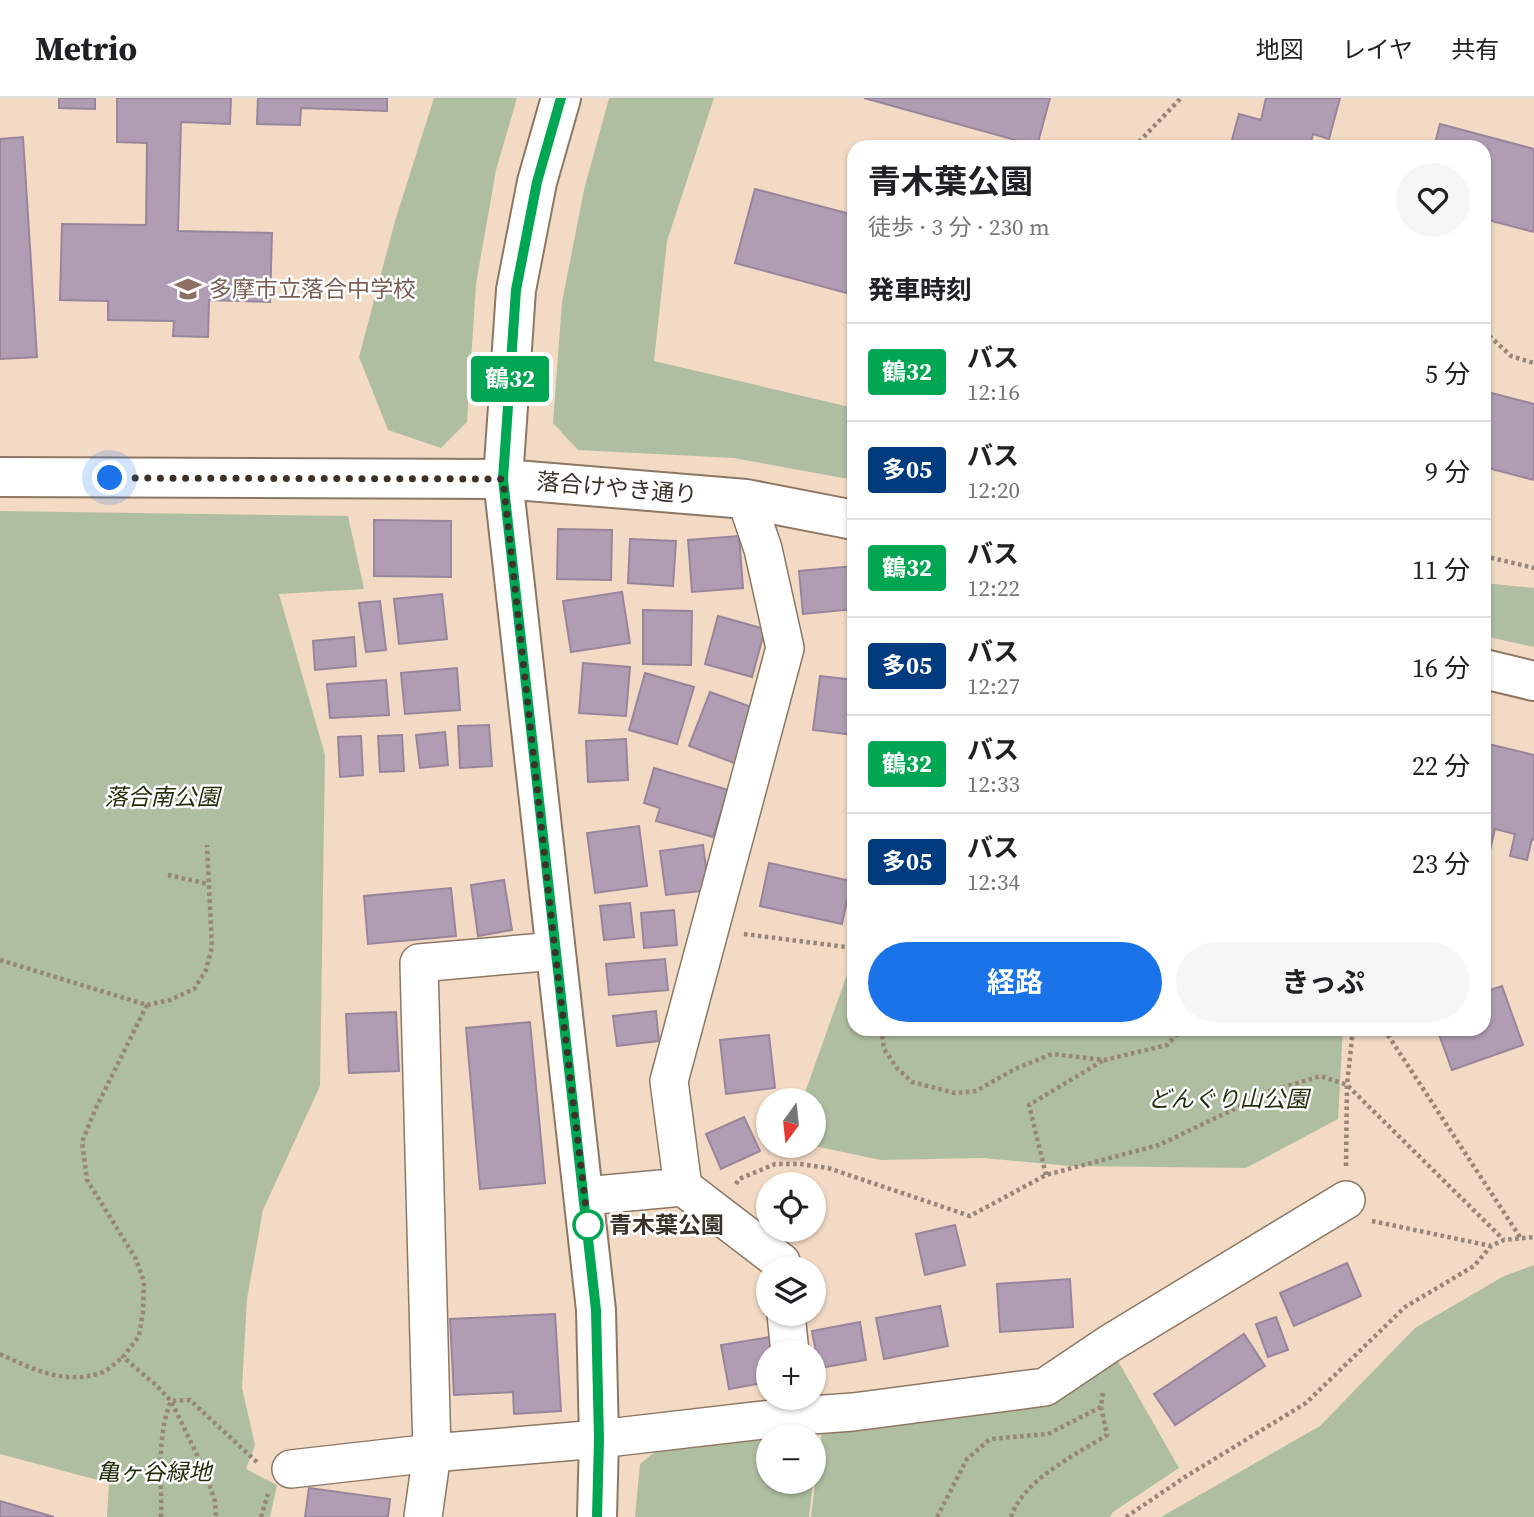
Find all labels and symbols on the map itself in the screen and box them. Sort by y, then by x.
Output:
place label: 多摩市立落合中学校 [209,273,416,305]
school or university icon: 多摩市立落合中学校 [173,274,203,304]
line badge: 鶴32 [470,356,550,402]
your location [92,460,127,495]
street label: 落合けやき通り [535,465,699,511]
park label: 落合南公園 [105,781,223,813]
park label: どんぐり山公園 [1148,1083,1312,1115]
north arrow [756,1088,826,1158]
place label: 青木葉公園 [609,1209,724,1241]
marker: 青木葉公園 [573,1210,603,1240]
park label: 亀ヶ谷緑地 [97,1456,214,1488]

